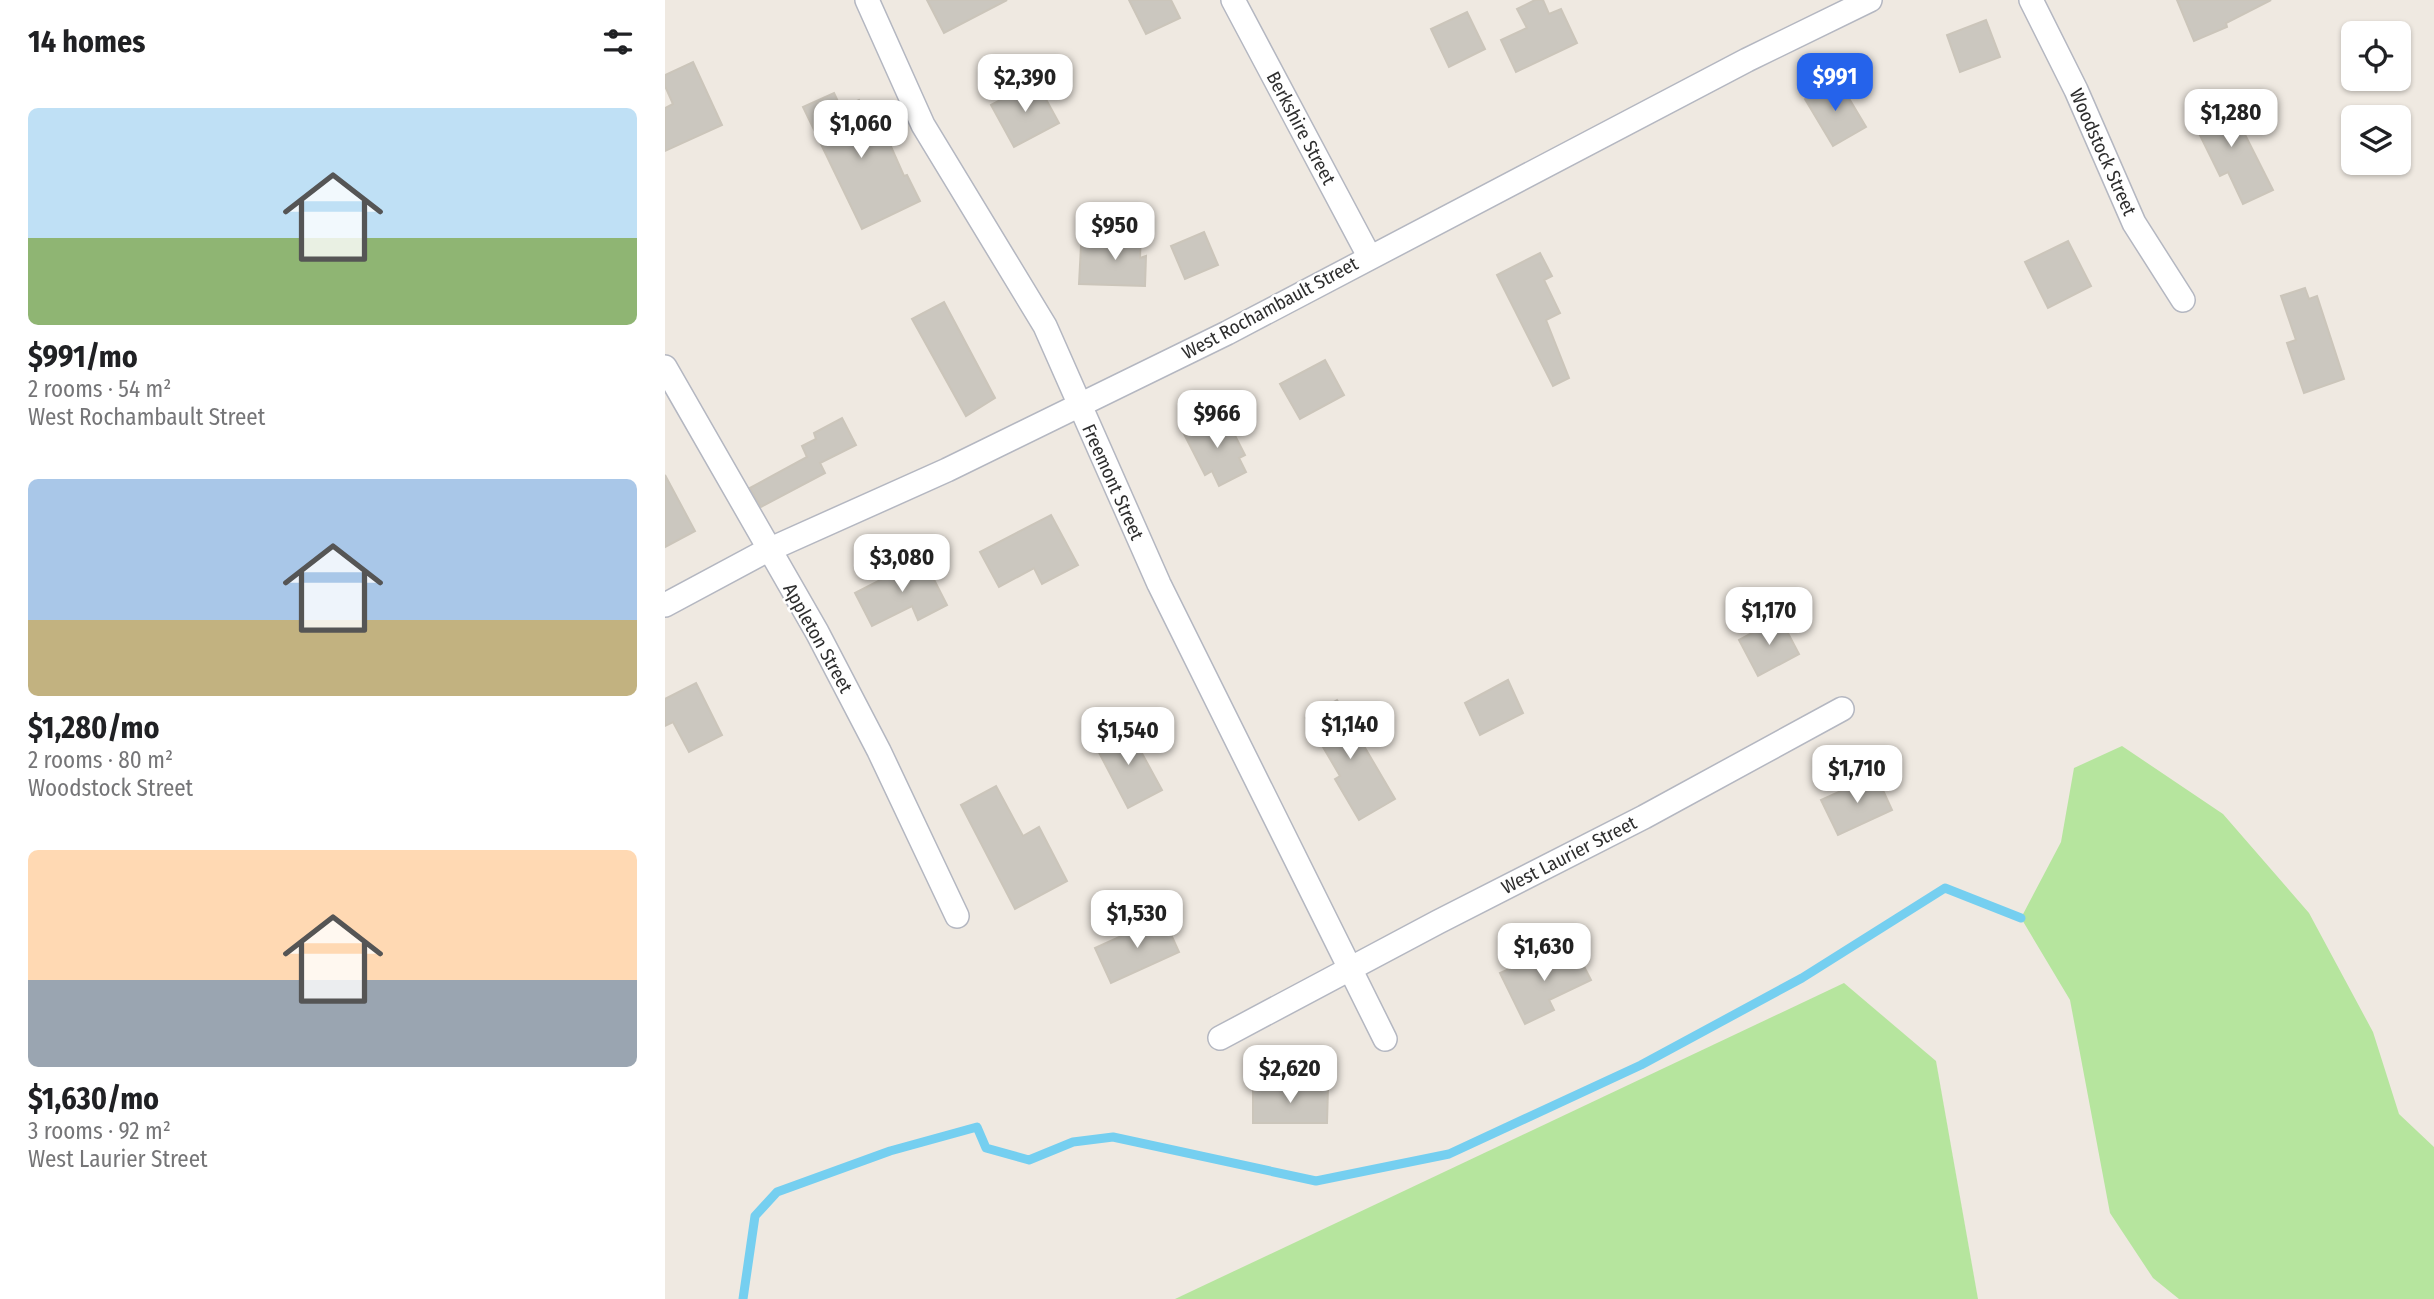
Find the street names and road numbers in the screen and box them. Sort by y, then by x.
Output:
street label: Berkshire Street [1262,68,1341,189]
street label: Woodstock Street [2065,85,2142,220]
street label: West Rochambault Street [1178,251,1363,364]
street label: Freemont Street [1077,420,1149,544]
street label: Appleton Street [778,579,858,697]
street label: West Laurier Street [1498,811,1641,899]

